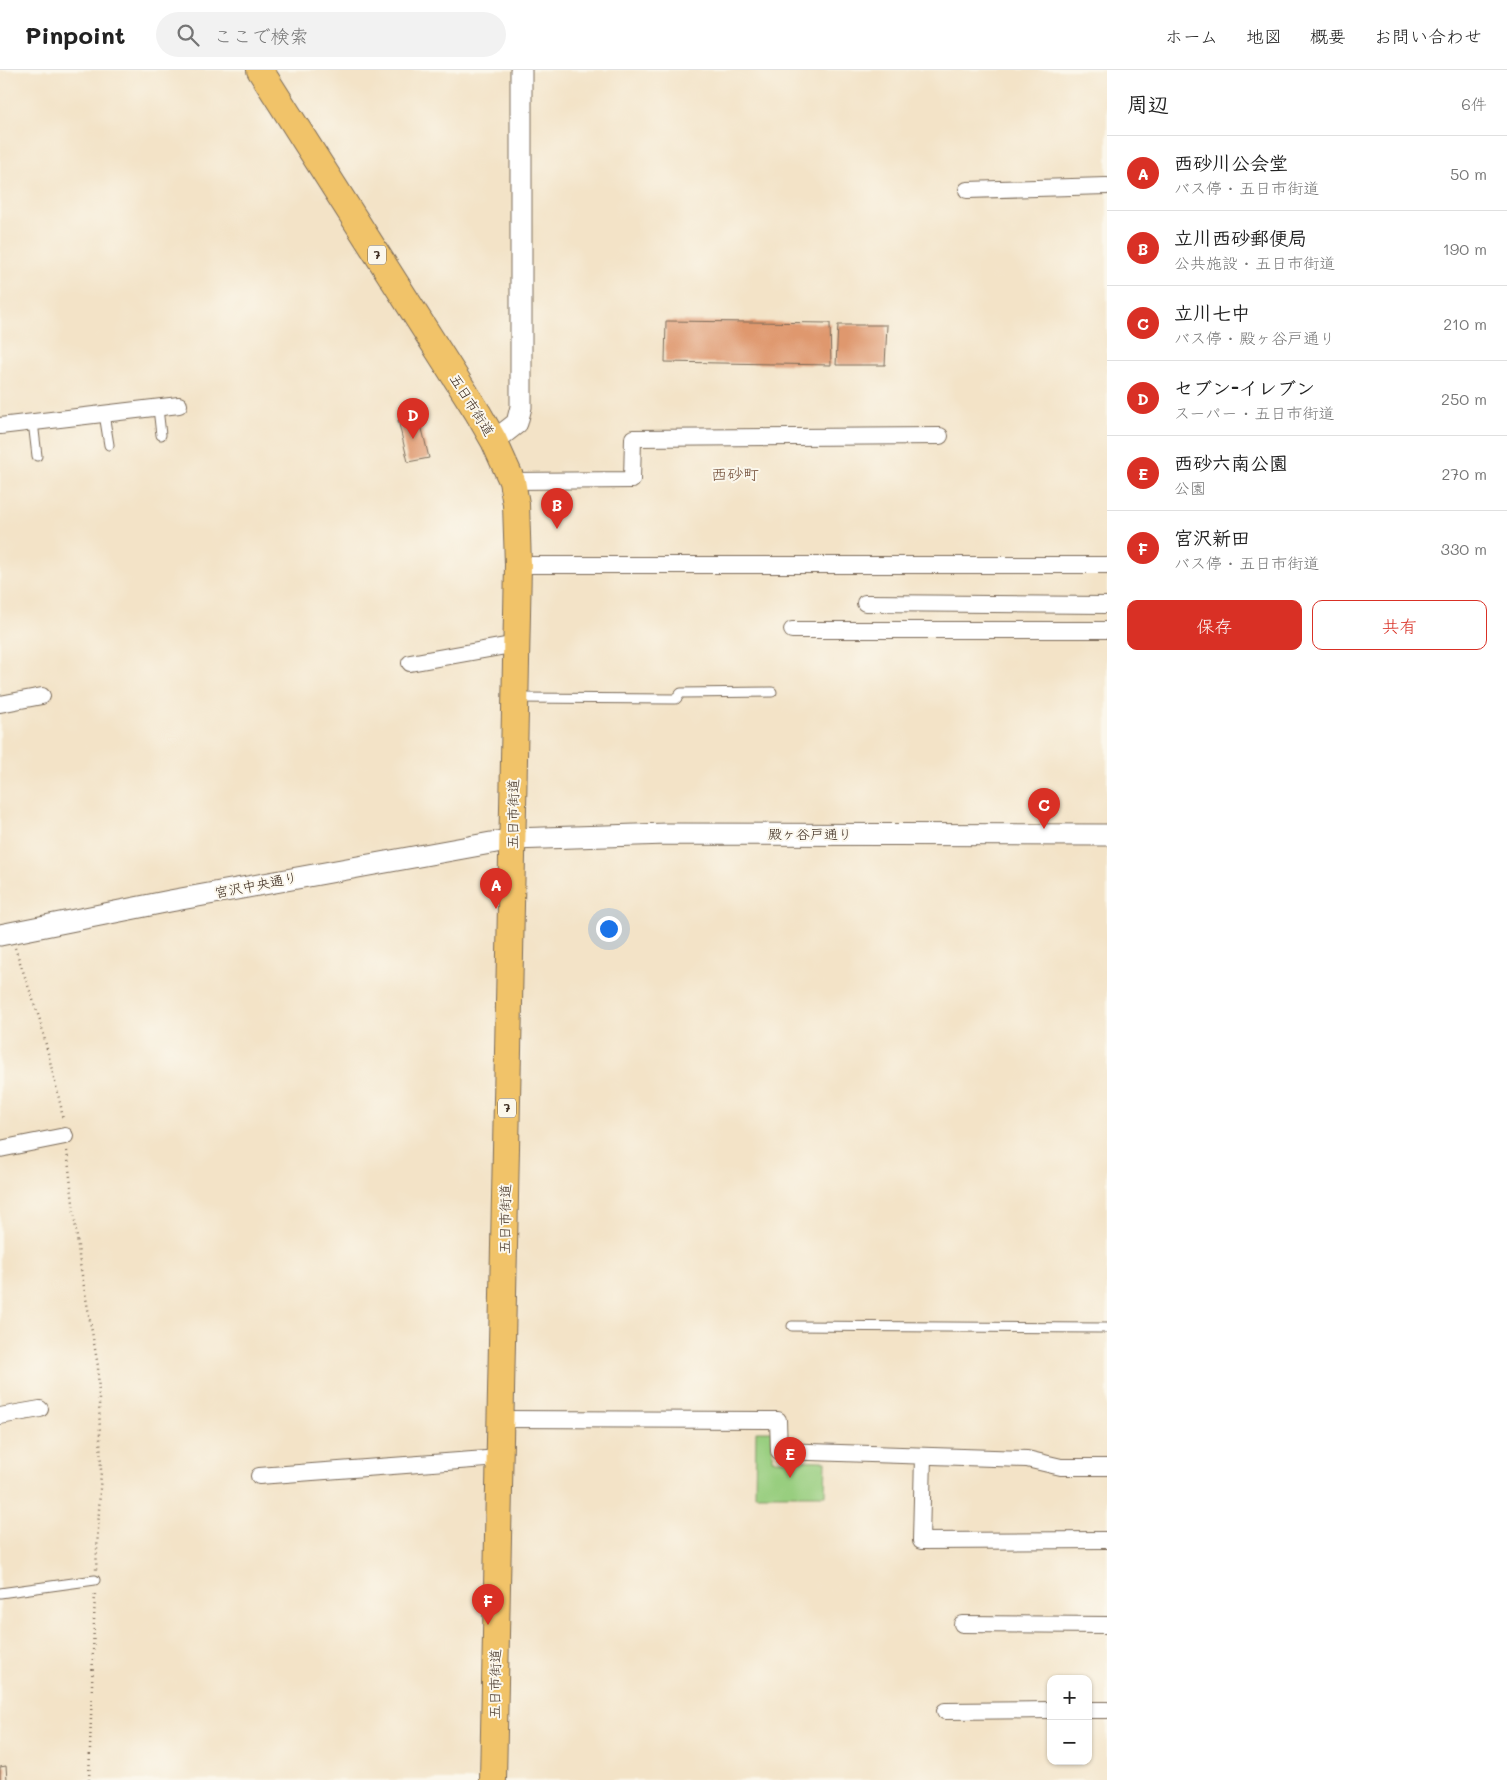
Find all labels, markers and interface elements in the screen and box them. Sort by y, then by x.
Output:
search box [156,12,506,57]
text: Pinpoint [25,19,126,50]
icon: search [174,21,202,49]
text: ここで検索 [214,23,309,48]
text: ホーム [1165,24,1218,48]
text: 地図 [1246,24,1282,48]
text: 概要 [1310,24,1346,48]
text: お問い合わせ [1374,24,1482,48]
text: 周辺 [1127,90,1169,117]
text: 6件 [1461,93,1487,114]
text: 西砂川公会堂 [1174,150,1288,175]
text: A [1137,163,1149,184]
text: 50 m [1450,163,1487,184]
text: バス停 · 五日市街道 [1174,177,1319,198]
text: 立川西砂郵便局 [1174,225,1307,250]
text: B [1138,238,1148,259]
text: 190 m [1443,238,1487,259]
road number: 7 [368,246,386,264]
text: 公共施設 · 五日市街道 [1174,252,1335,273]
text: 立川七中 [1174,300,1250,325]
text: C [1137,313,1149,334]
text: 210 m [1443,313,1487,334]
text: バス停 · 殿ヶ谷戸通り [1174,327,1335,348]
street label: 五日市街道 [446,370,499,439]
text: セブン-イレブン [1174,375,1315,400]
text: D [1137,388,1149,409]
text: 250 m [1441,388,1487,409]
pin: D [397,398,429,439]
text: スーパー · 五日市街道 [1174,402,1335,423]
text: 西砂六南公園 [1174,450,1288,475]
district label: 西砂町 [711,463,759,484]
text: E [1138,463,1148,484]
text: 270 m [1441,463,1487,484]
text: 公園 [1174,477,1206,498]
pin: B [541,488,573,529]
text: 宮沢新田 [1174,525,1250,550]
text: F [1138,538,1148,559]
text: 330 m [1441,538,1487,559]
text: バス停 · 五日市街道 [1174,552,1319,573]
button: 保存 [1127,600,1302,650]
button: 共有 [1312,600,1487,650]
street label: 五日市街道 [502,779,523,849]
pin: C [1028,788,1060,829]
street label: 殿ヶ谷戸通り [768,824,852,843]
street label: 宮沢中央通り [213,867,299,902]
pin: A [480,868,512,909]
your location [596,916,622,942]
road number: 7 [498,1098,516,1118]
street label: 五日市街道 [494,1184,515,1254]
pin: E [774,1437,806,1478]
pin: F [472,1584,504,1625]
street label: 五日市街道 [484,1649,505,1719]
map controls [1047,1675,1092,1765]
button: + [1047,1675,1092,1720]
button: − [1047,1720,1092,1765]

